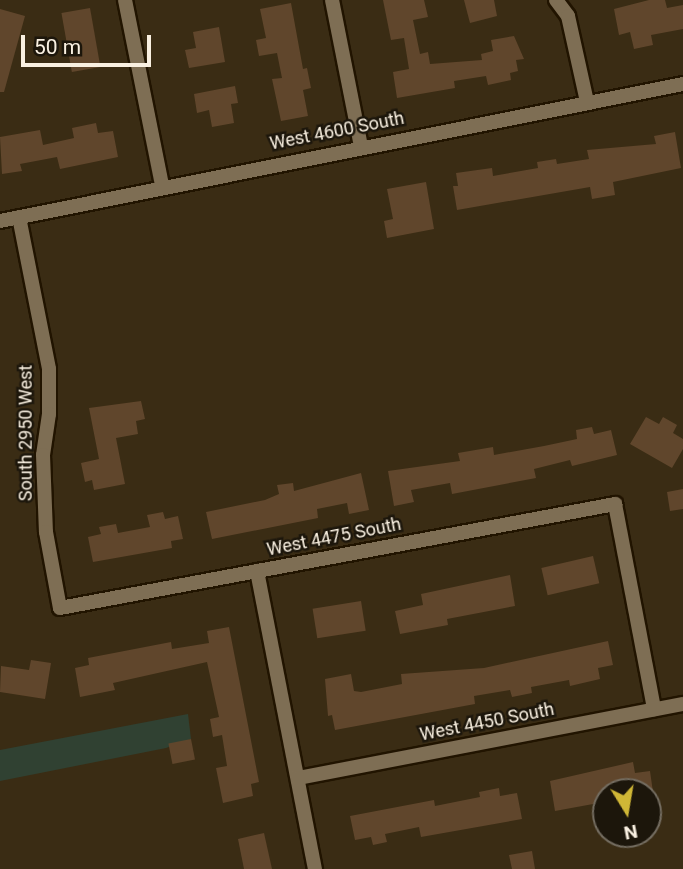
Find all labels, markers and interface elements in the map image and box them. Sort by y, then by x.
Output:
scale bar [24,21,154,65]
text: 50 m [34,35,81,59]
street label: West 4600 South [268,107,406,155]
street label: South 2950 West [15,365,37,501]
street label: West 4475 South [265,513,403,561]
street label: West 4450 South [418,698,556,746]
north arrow [592,778,662,848]
text: N [622,820,639,845]

